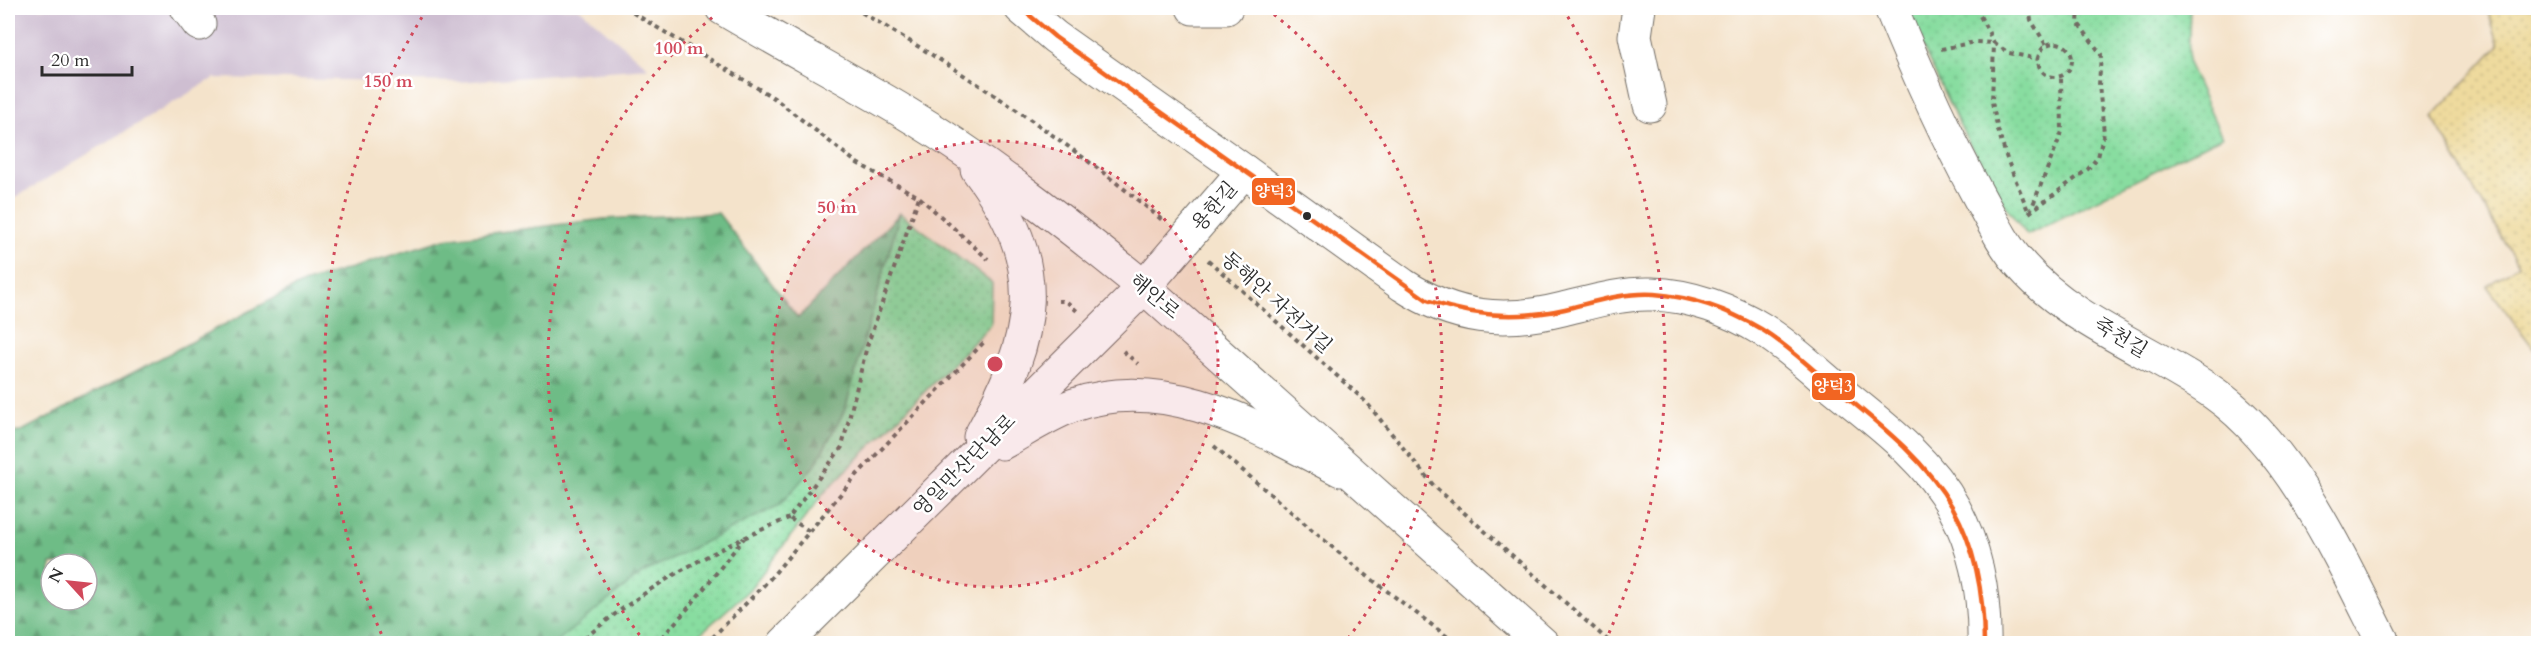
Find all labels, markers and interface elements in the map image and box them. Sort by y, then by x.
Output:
text: 100 m [654,36,704,61]
scale bar [42,39,132,77]
text: 20 m [51,48,90,73]
text: 150 m [363,69,413,94]
street label: 용한길 [1185,176,1244,237]
line badge: 양덕3 [1251,177,1296,206]
text: 양덕3 [1254,181,1294,203]
text: 50 m [817,195,857,220]
unlabelled marker [1301,210,1313,222]
street label: 동해안 자전거길 [1215,245,1338,359]
street label: 해안로 [1124,267,1186,325]
street label: 죽천길 [2089,311,2153,364]
centre of rings [985,354,1005,374]
line badge: 양덕3 [1811,372,1856,401]
text: 양덕3 [1813,376,1853,398]
street label: 영일만산단남로 [907,408,1022,523]
north arrow [39,552,99,612]
text: N [44,564,70,587]

